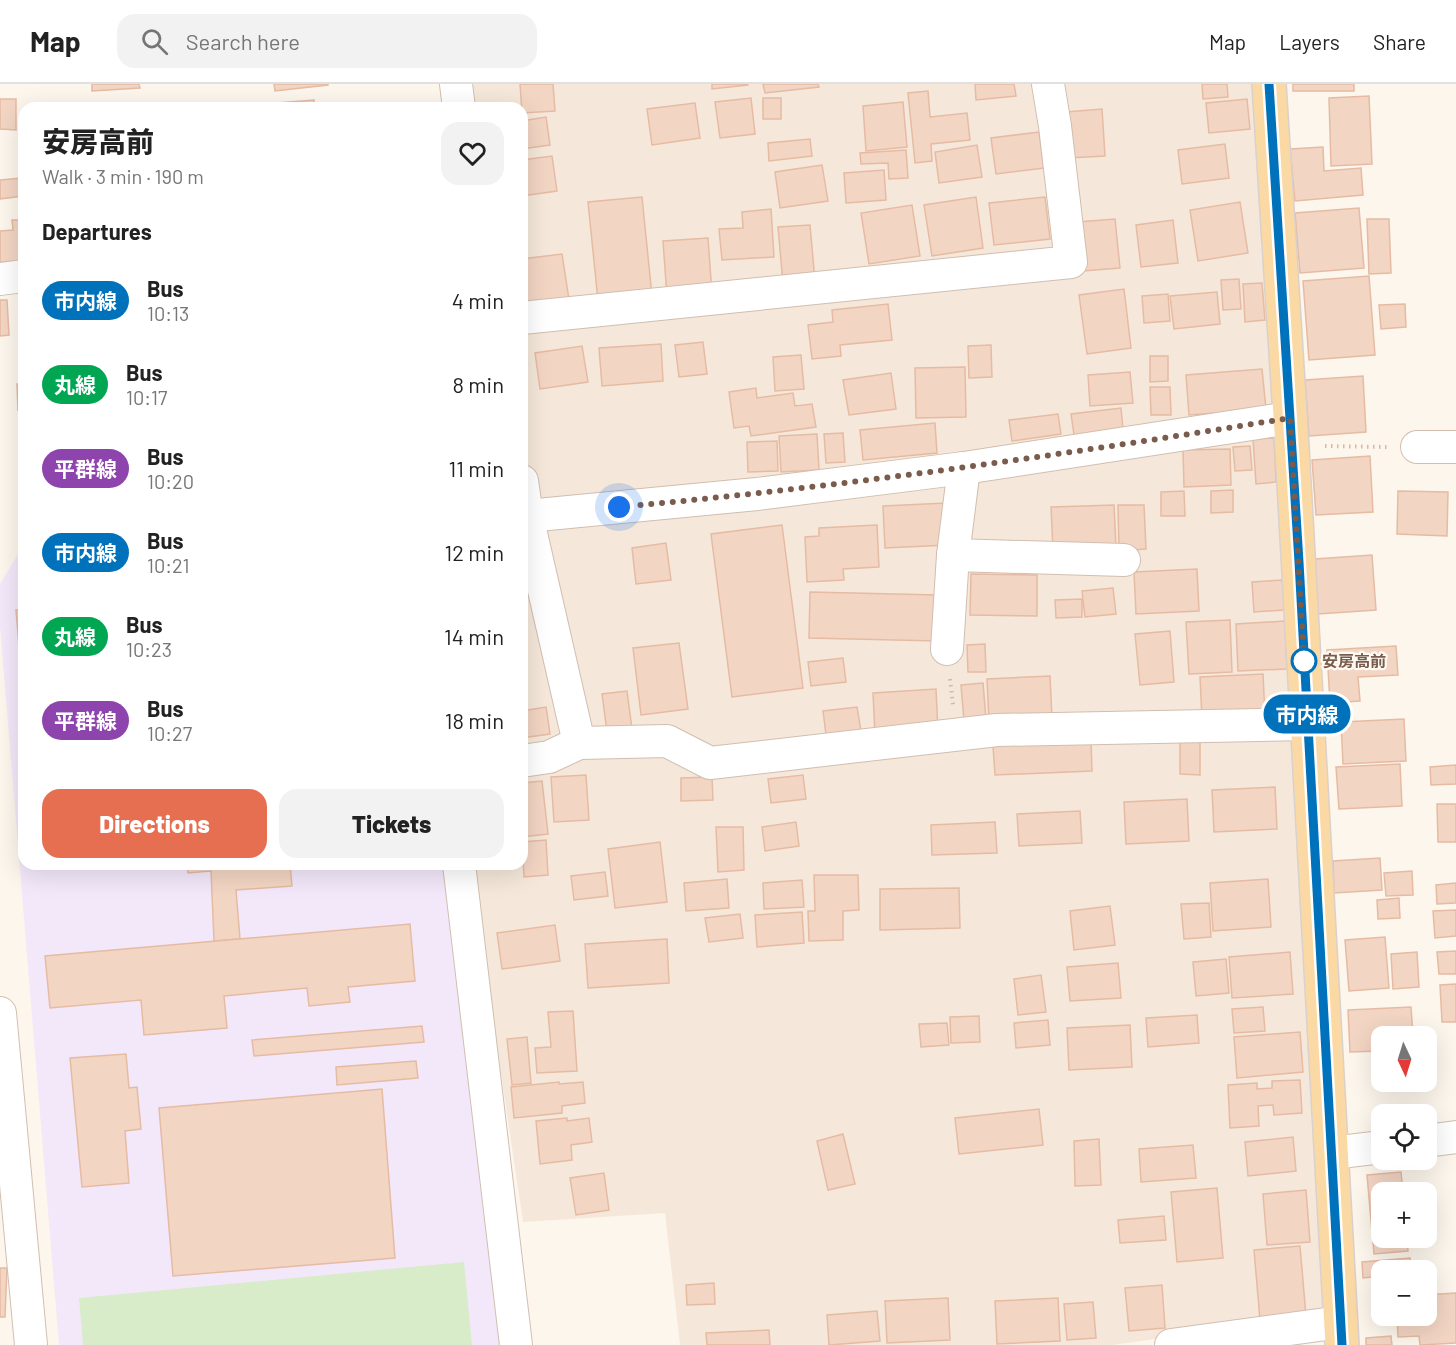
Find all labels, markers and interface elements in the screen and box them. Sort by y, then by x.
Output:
search box [117,14,537,68]
text: Map [30,24,81,58]
icon: search [138,25,171,58]
text: Search here [186,28,300,54]
text: Map [1209,29,1246,54]
text: Layers [1279,29,1340,54]
text: Share [1373,29,1426,54]
button: heart [441,122,504,185]
text: 安房高前 [42,124,154,158]
text: Walk · 3 min · 190 m [42,164,204,188]
text: Departures [42,218,152,244]
text: Bus [147,275,184,301]
text: 4 min [452,287,504,313]
text: 市内線 [54,288,117,313]
text: 10:13 [147,301,189,325]
text: Bus [126,359,163,385]
text: 8 min [452,371,504,397]
text: 丸線 [54,372,96,397]
text: 10:17 [126,385,168,409]
text: Bus [147,443,184,469]
text: 11 min [448,455,504,481]
text: 平群線 [54,456,117,481]
text: 10:20 [147,469,194,493]
your location [604,492,634,522]
text: Bus [147,527,184,553]
text: 12 min [444,539,504,565]
text: 市内線 [54,540,117,565]
text: 10:21 [147,553,190,577]
text: Bus [126,611,163,637]
text: 14 min [444,623,504,649]
text: 丸線 [54,624,96,649]
text: 10:23 [126,637,172,661]
marker: 安房高前 [1291,648,1317,674]
place label: 安房高前 [1322,651,1386,670]
line badge: 市内線 [1272,694,1342,734]
text: Bus [147,695,184,721]
text: 市内線 [1276,702,1339,727]
text: 18 min [445,707,504,733]
text: 平群線 [54,708,117,733]
text: 10:27 [147,721,192,745]
button: Directions [42,789,267,858]
button: Tickets [279,789,504,858]
north arrow [1371,1026,1437,1092]
map controls [1371,1026,1437,1326]
button: locate [1371,1104,1437,1170]
button: + [1371,1182,1437,1248]
button: − [1371,1260,1437,1326]

